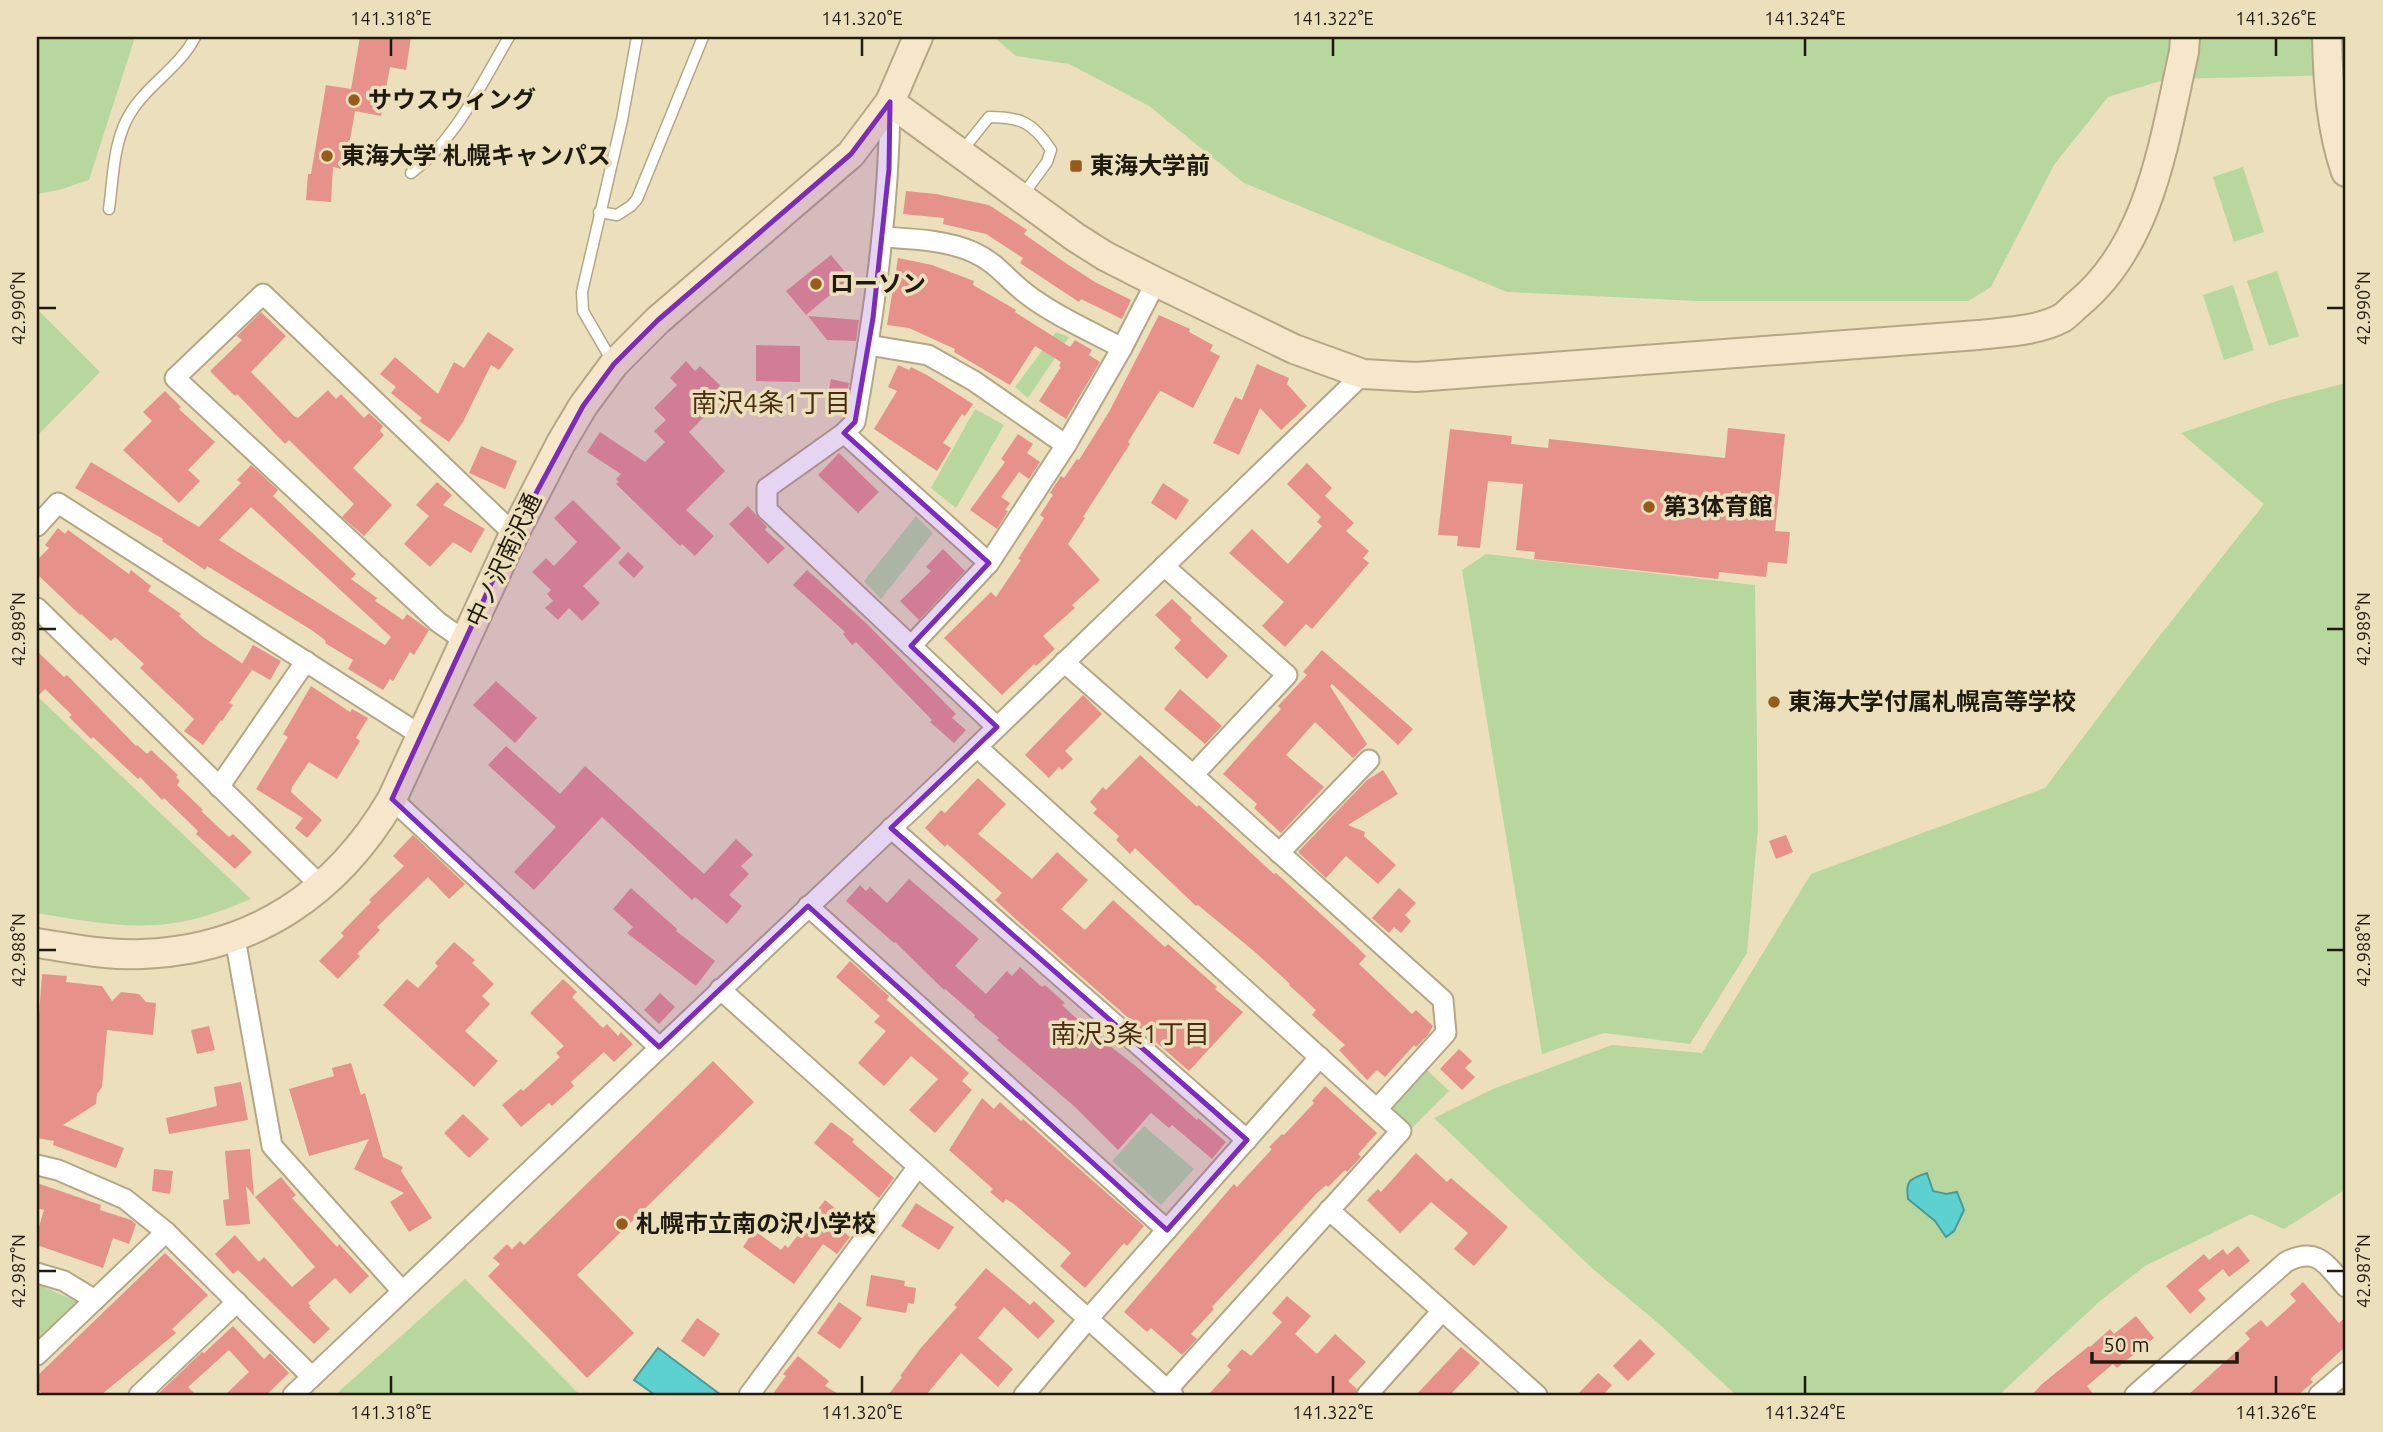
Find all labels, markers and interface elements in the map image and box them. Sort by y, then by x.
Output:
text: 141.318°E [350,8,432,28]
text: 141.320°E [821,8,903,28]
text: 141.322°E [1292,8,1374,28]
text: 141.324°E [1764,8,1846,28]
text: 141.326°E [2235,8,2317,28]
place label: サウスウィング [368,86,536,113]
marker: サウスウィング [346,92,362,108]
place label: 東海大学 札幌キャンパス [341,142,611,169]
marker: 東海大学 札幌キャンパス [319,148,335,164]
place label: 東海大学前 [1090,152,1210,179]
marker: 東海大学前 [1068,158,1084,174]
place label: ローソン [830,270,926,297]
text: 42.990°N [8,271,28,345]
text: 42.990°N [2353,271,2373,345]
marker: ローソン [808,276,824,292]
district label: 南沢4条1丁目 [691,388,851,417]
street label: 中ノ沢南沢通 [461,489,546,631]
place label: 第3体育館 [1663,493,1773,520]
marker: 第3体育館 [1641,499,1657,515]
text: 42.989°N [8,592,28,666]
text: 42.989°N [2353,592,2373,666]
place label: 東海大学付属札幌高等学校 [1788,688,2076,715]
marker: 東海大学付属札幌高等学校 [1766,694,1782,710]
text: 42.988°N [8,913,28,987]
text: 42.988°N [2353,913,2373,987]
district label: 南沢3条1丁目 [1050,1019,1210,1048]
place label: 札幌市立南の沢小学校 [636,1210,876,1237]
marker: 札幌市立南の沢小学校 [614,1216,630,1232]
text: 42.987°N [8,1234,28,1308]
text: 42.987°N [2353,1234,2373,1308]
scale bar [2092,1320,2238,1364]
text: 50 m [2103,1332,2150,1356]
text: 141.318°E [350,1402,432,1422]
text: 141.320°E [821,1402,903,1422]
text: 141.322°E [1292,1402,1374,1422]
text: 141.324°E [1764,1402,1846,1422]
text: 141.326°E [2235,1402,2317,1422]

